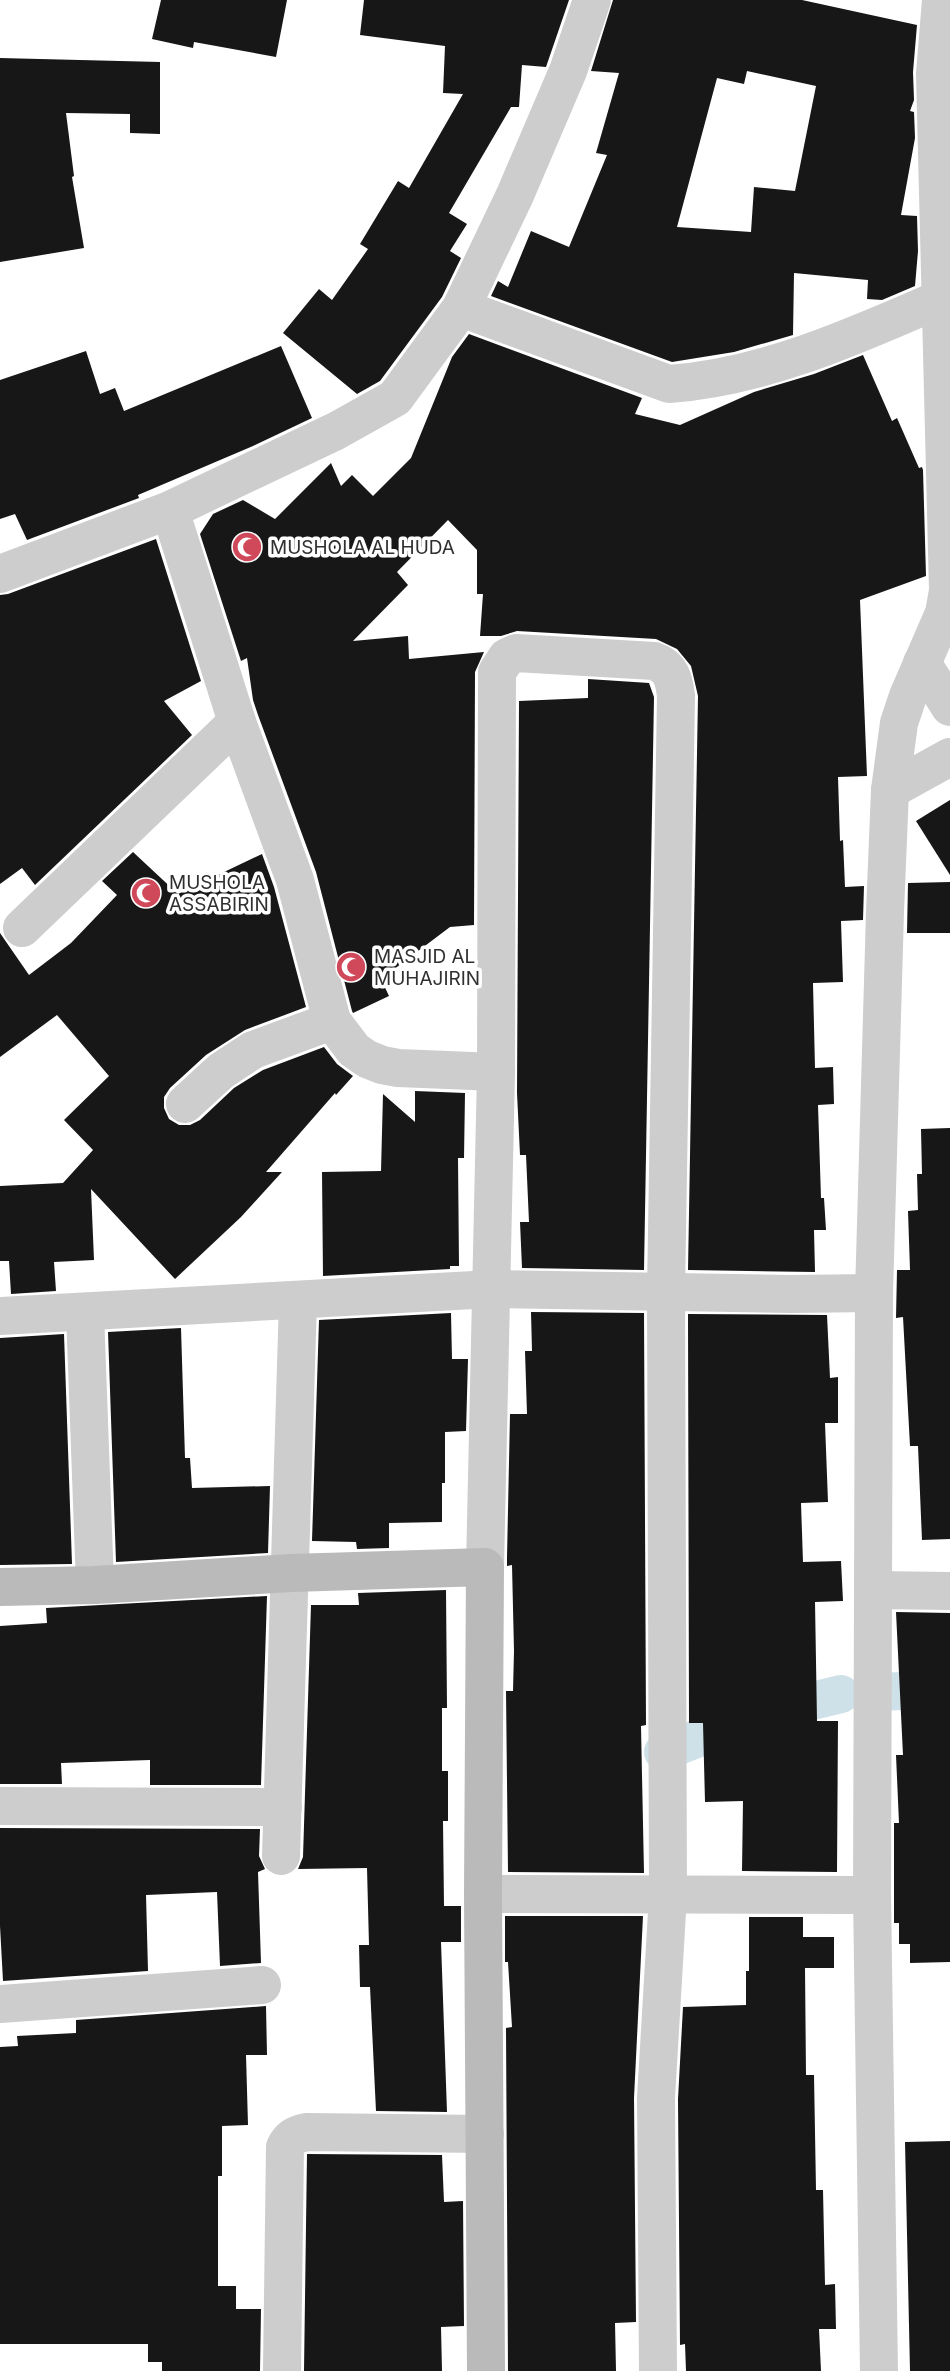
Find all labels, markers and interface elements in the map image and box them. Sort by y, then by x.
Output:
mosque icon: MUSHOLA AL HUDA [230,530,264,564]
place label: MUSHOLA AL HUDA [270,536,455,559]
place label: MUSHOLA ASSABIRIN [169,871,269,916]
mosque icon: MUSHOLA ASSABIRIN [129,876,163,910]
place label: MASJID AL MUHAJIRIN [374,945,480,990]
mosque icon: MASJID AL MUHAJIRIN [334,950,368,984]

